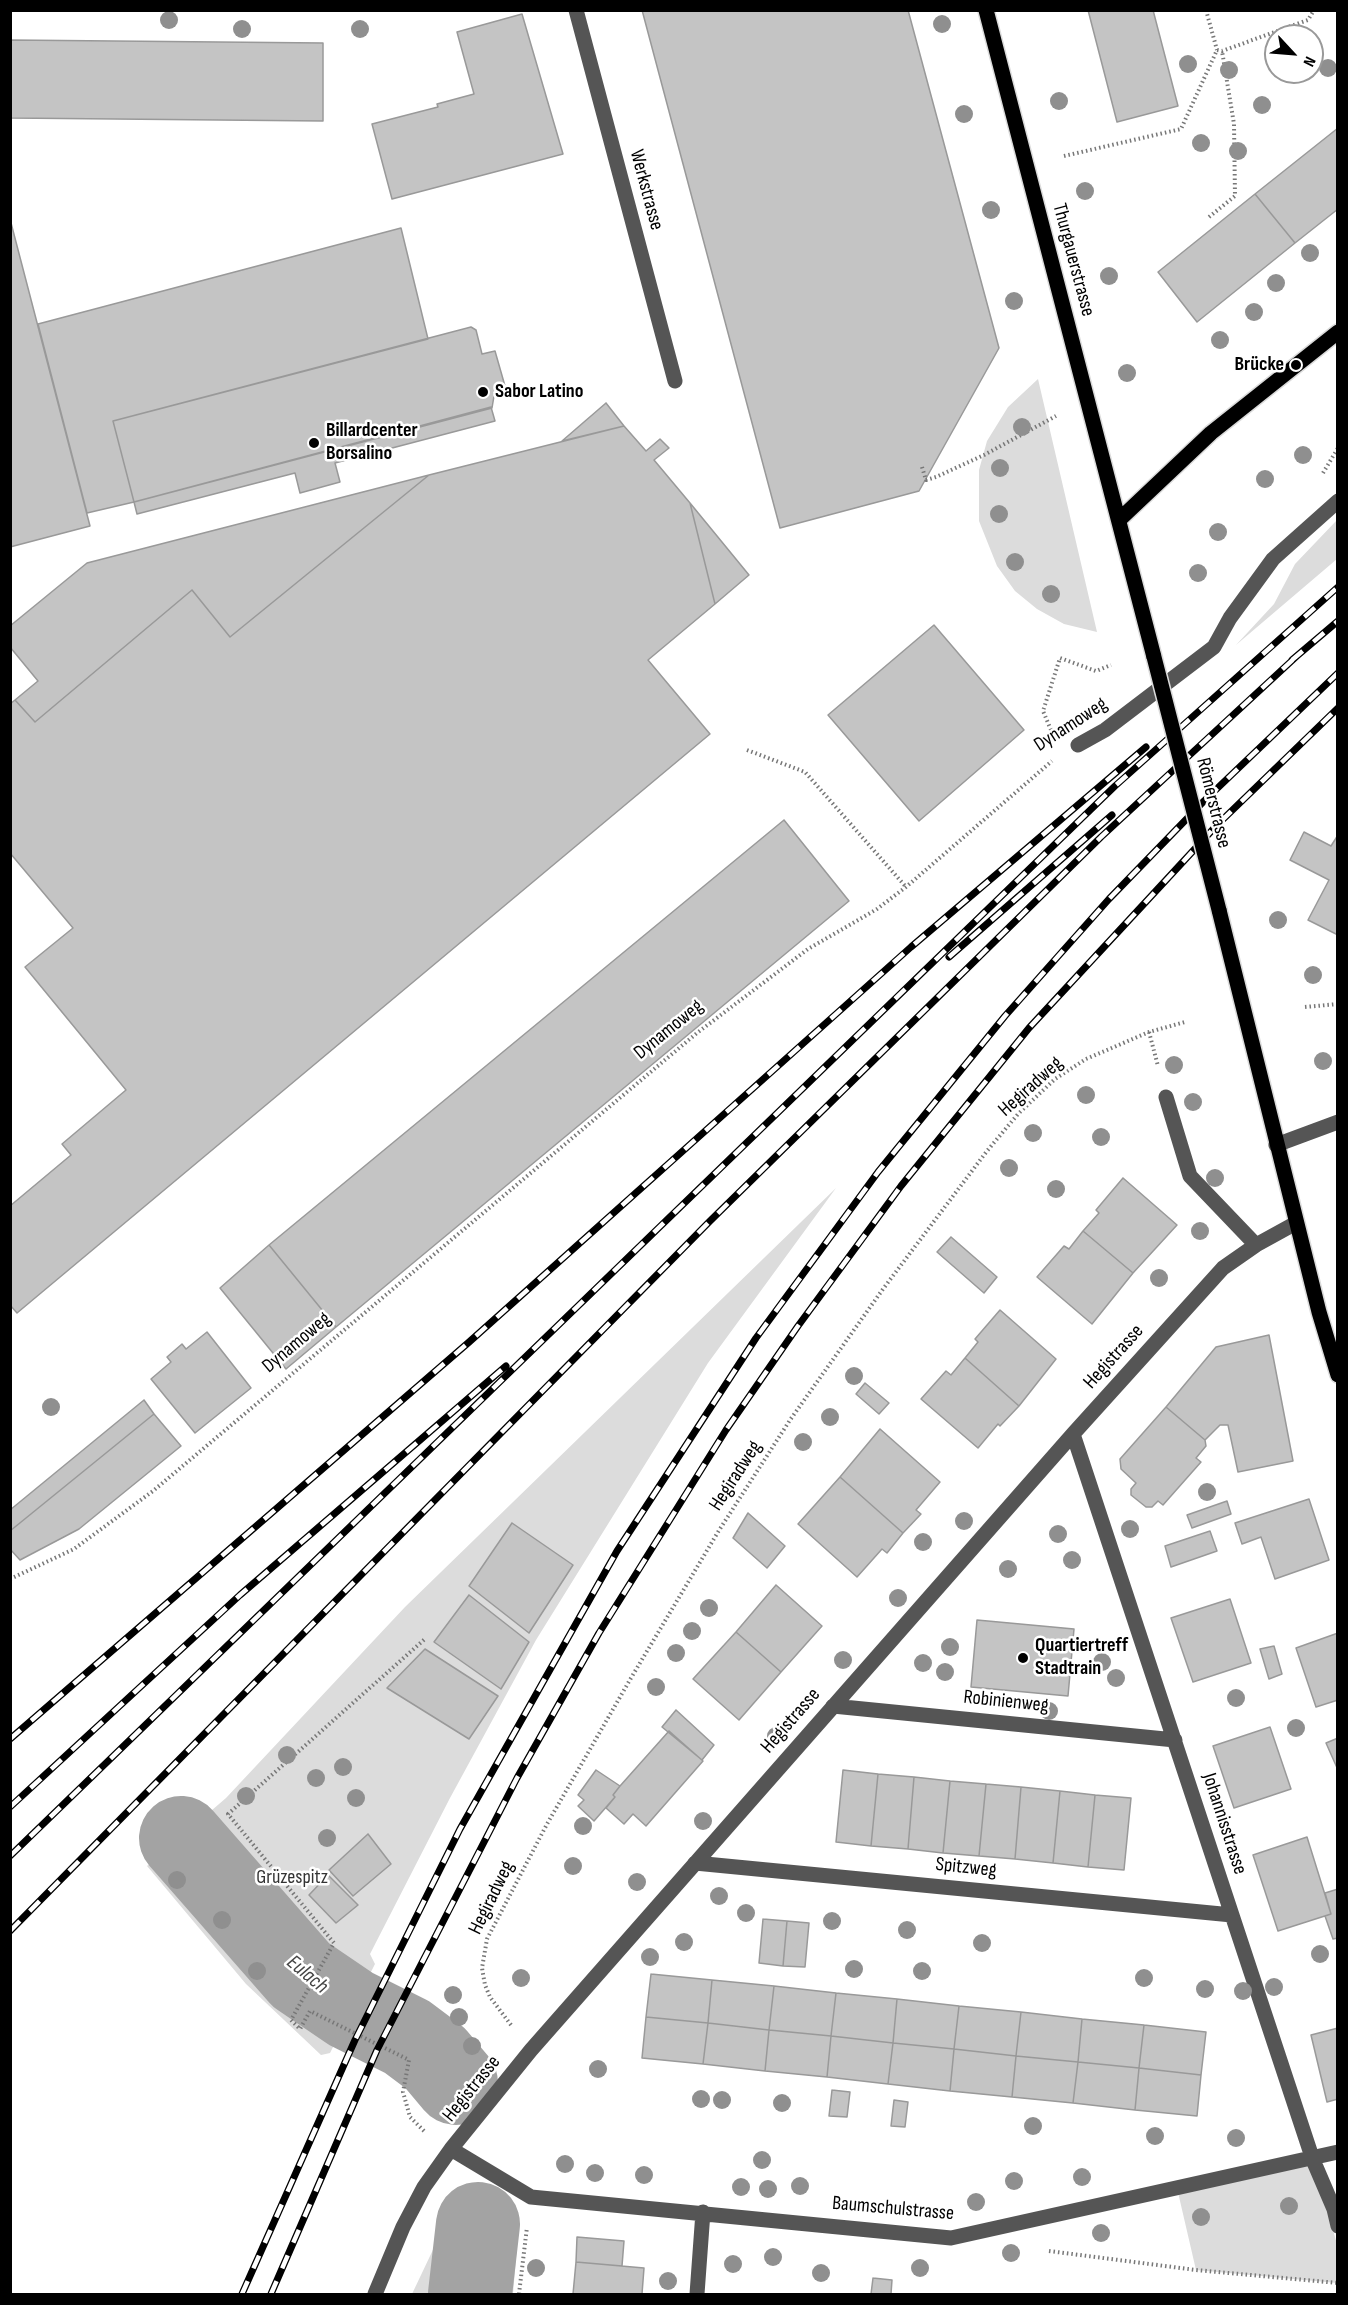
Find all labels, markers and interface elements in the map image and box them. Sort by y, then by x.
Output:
north arrow [1264,24,1324,84]
text: N [1298,53,1319,69]
street label: Werkstrasse [624,147,668,233]
street label: Thurgauerstrasse [1046,201,1100,319]
place label: Brücke [1234,353,1284,377]
marker: Brücke [1289,358,1303,372]
place label: Sabor Latino [495,380,583,404]
marker: Sabor Latino [476,385,490,399]
place label: Billardcenter Borsalino [326,419,418,466]
marker: Billardcenter Borsalino [307,436,321,450]
street label: Dynamoweg [1030,693,1112,757]
street label: Römerstrasse [1190,755,1236,851]
street label: Dynamoweg [630,995,708,1065]
street label: Hegiradweg [994,1052,1068,1122]
street label: Dynamoweg [258,1307,336,1379]
street label: Hegistrasse [1079,1320,1149,1394]
street label: Hegiradweg [705,1437,767,1515]
place label: Quartiertreff Stadtrain [1035,1634,1128,1681]
marker: Quartiertreff Stadtrain [1016,1651,1030,1665]
street label: Hegistrasse [756,1684,826,1758]
street label: Robinienweg [962,1686,1050,1718]
street label: Johannisstrasse [1196,1770,1252,1878]
street label: Spitzweg [934,1853,998,1883]
street label: Hegiradweg [464,1857,520,1939]
park label: Grüzespitz [256,1866,328,1890]
water label: Eulach [281,1950,333,2000]
street label: Hegistrasse [438,2051,506,2127]
street label: Baumschulstrasse [831,2192,955,2226]

